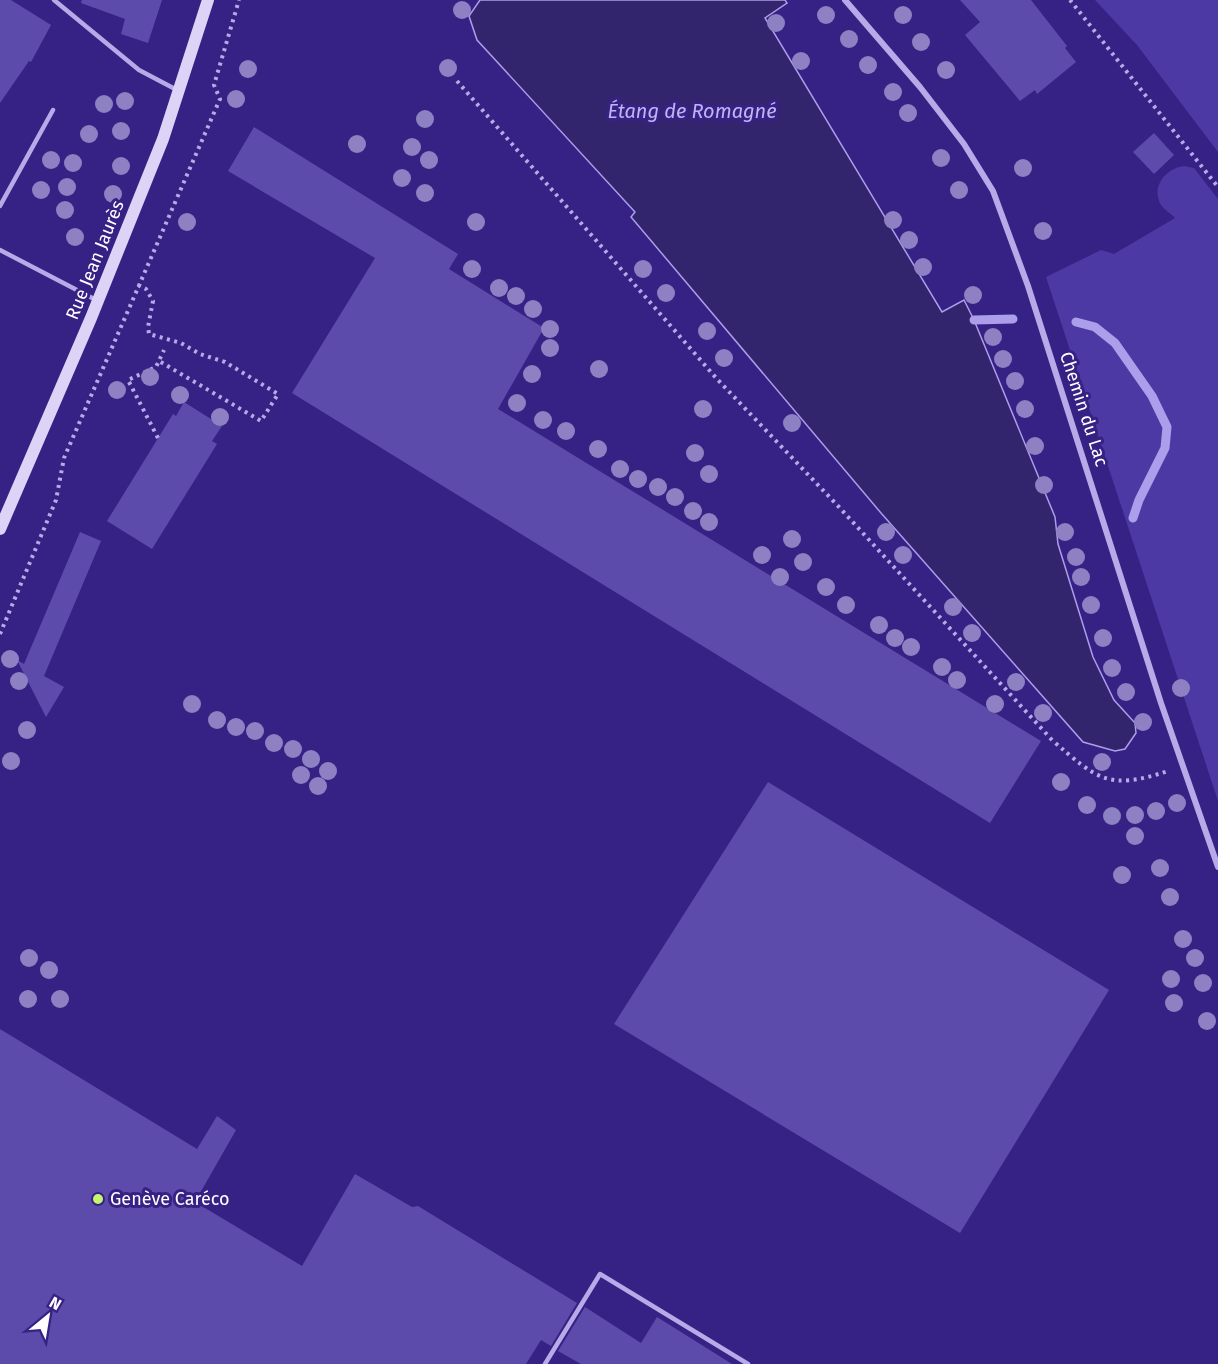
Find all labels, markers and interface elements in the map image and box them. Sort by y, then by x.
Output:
water label: Étang de Romagné [607,99,777,123]
street label: Rue Jean Jaurès [61,197,129,323]
street label: Chemin du Lac [1055,349,1113,469]
place label: Genève Caréco [110,1188,229,1210]
marker: Genève Caréco [91,1192,105,1206]
north arrow [18,1286,78,1346]
text: N [46,1293,65,1314]

